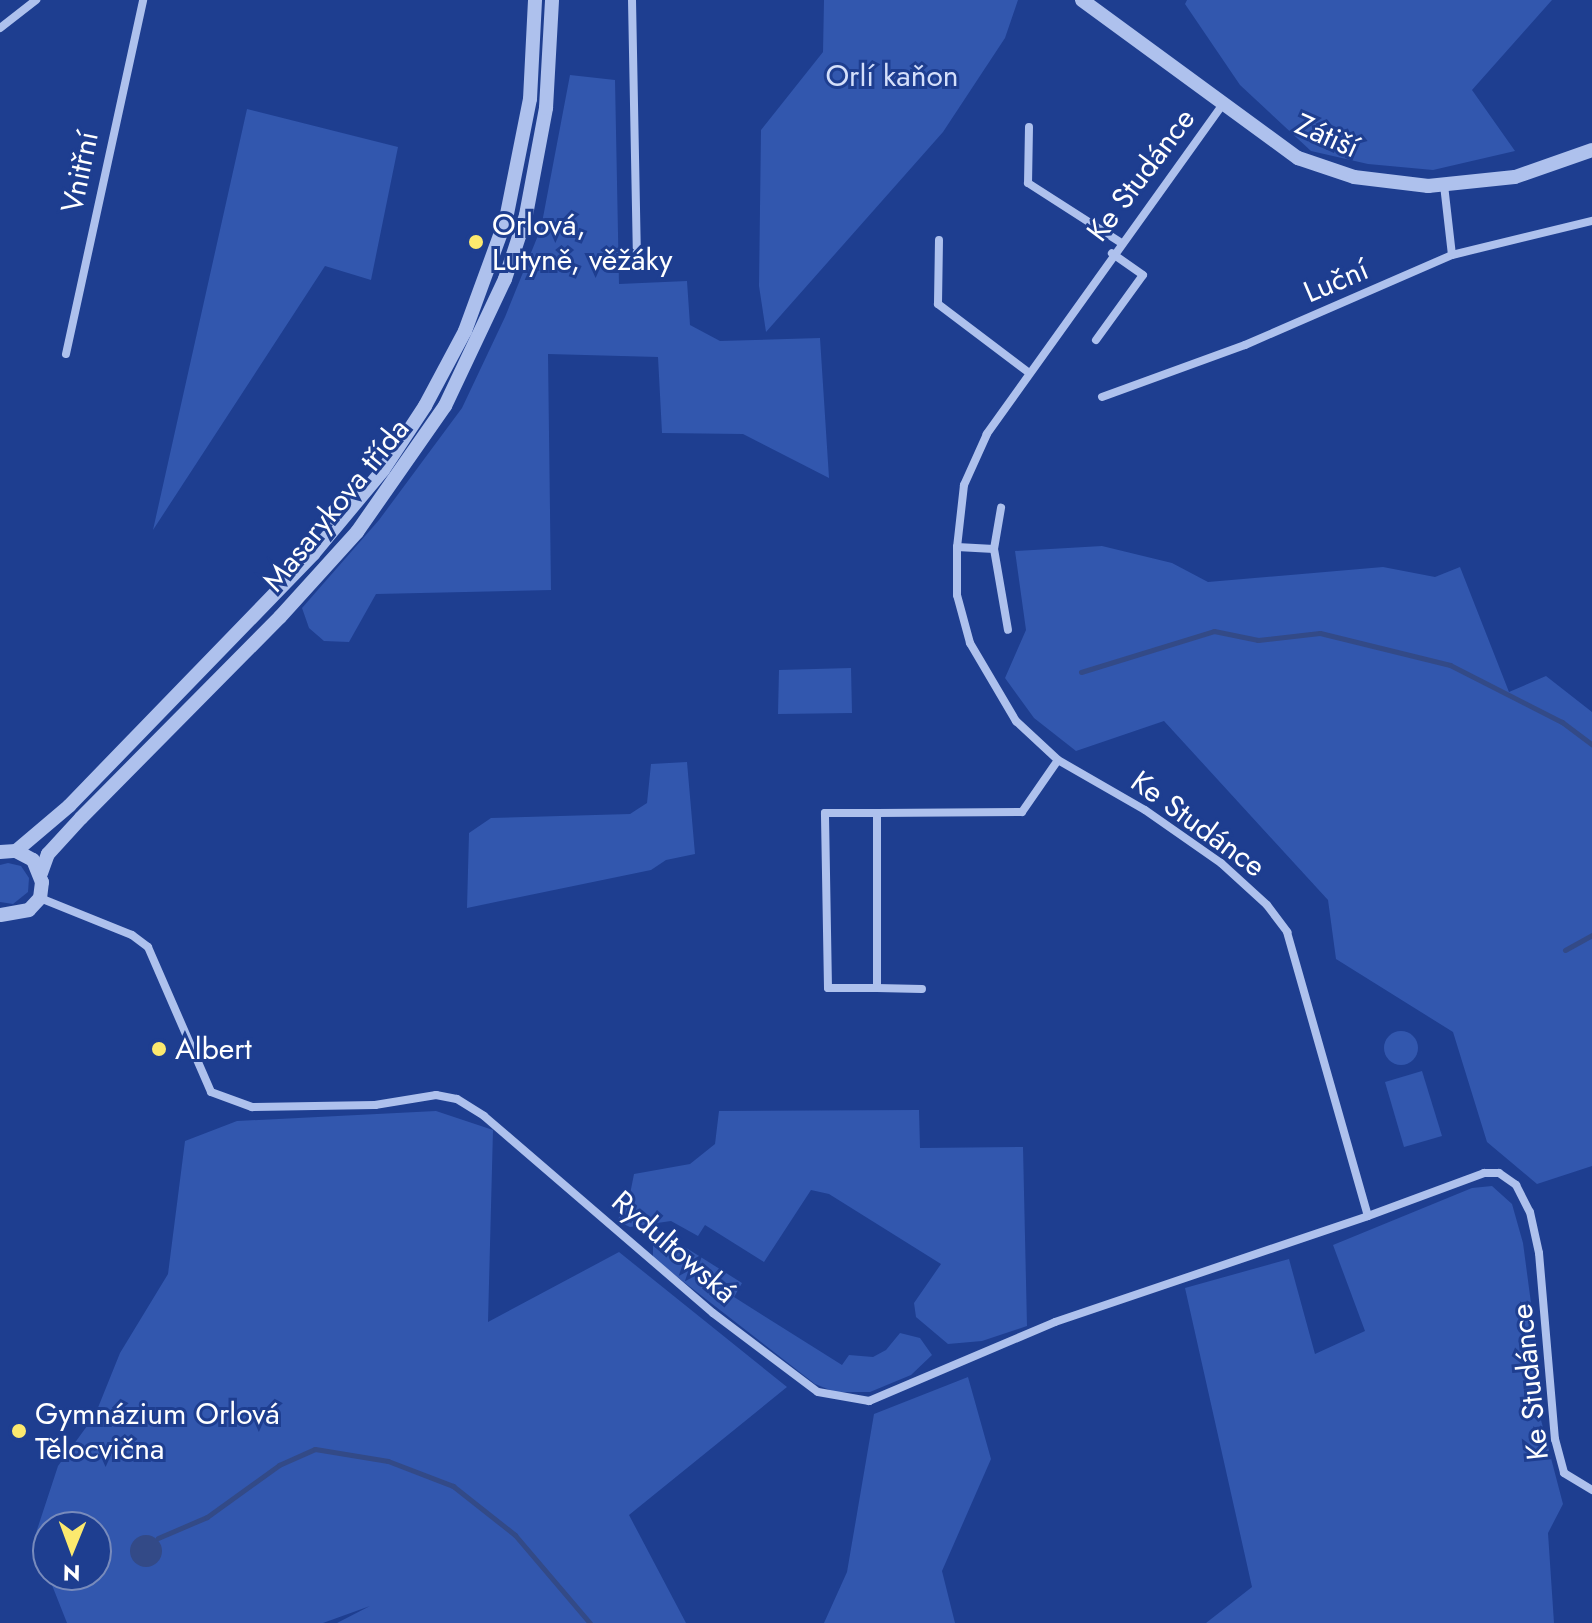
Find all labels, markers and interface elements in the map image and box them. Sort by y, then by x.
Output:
park label: Orlí kaňon [825,58,959,94]
street label: Ke Studánce [1079,101,1203,249]
street label: Zátiší [1290,106,1364,166]
street label: Vnitřní [54,128,106,216]
place label: Orlová, Lutyně, věžáky [492,207,672,278]
marker: Orlová, Lutyně, věžáky [467,233,485,251]
street label: Luční [1298,251,1374,311]
street label: Masarykova třída [255,411,417,599]
street label: Ke Studánce [1124,763,1272,885]
place label: Albert [175,1031,252,1067]
marker: Albert [150,1040,168,1058]
street label: Rydultowská [604,1183,744,1311]
street label: Ke Studánce [1504,1302,1556,1462]
place label: Gymnázium Orlová Tělocvična [35,1396,280,1466]
marker: Gymnázium Orlová Tělocvična [10,1422,28,1440]
north arrow [32,1511,112,1591]
text: N [63,1557,81,1589]

